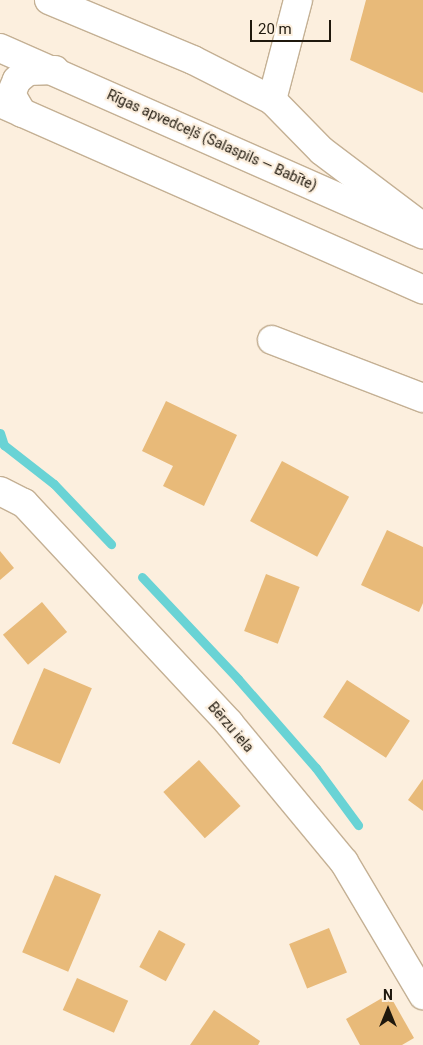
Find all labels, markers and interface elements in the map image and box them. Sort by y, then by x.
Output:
scale bar [253,10,334,42]
text: 20 m [258,20,292,38]
street label: Rīgas apvedceļš (Salaspils — Babīte) [105,86,319,194]
street label: Bērzu iela [205,699,257,755]
north arrow [363,985,413,1035]
text: N [383,987,393,1003]

